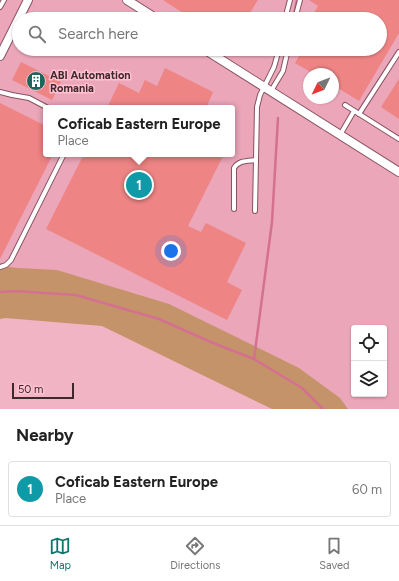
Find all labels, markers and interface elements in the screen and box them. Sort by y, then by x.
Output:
search box [12,12,387,56]
icon: search [26,23,48,45]
text: Search here [58,25,138,43]
north arrow [303,68,339,104]
place label: ABI Automation Romania [50,69,131,95]
building icon: ABI Automation Romania [25,70,47,92]
popup [43,105,235,157]
text: Coficab Eastern Europe [58,115,221,133]
text: Place [58,133,89,148]
pin: 1 [126,170,152,200]
your location [161,241,181,261]
map controls [351,325,387,397]
button: locate [351,325,387,361]
button: layers [351,361,387,397]
scale bar [12,381,74,400]
text: 50 m [18,383,43,396]
text: Nearby [16,425,74,445]
text: Coficab Eastern Europe [55,473,218,491]
text: 1 [27,482,33,497]
text: 60 m [352,482,382,497]
text: Place [55,491,86,506]
tab: Map [49,535,71,572]
tab: Directions [170,535,220,572]
tab: Saved [319,535,350,572]

